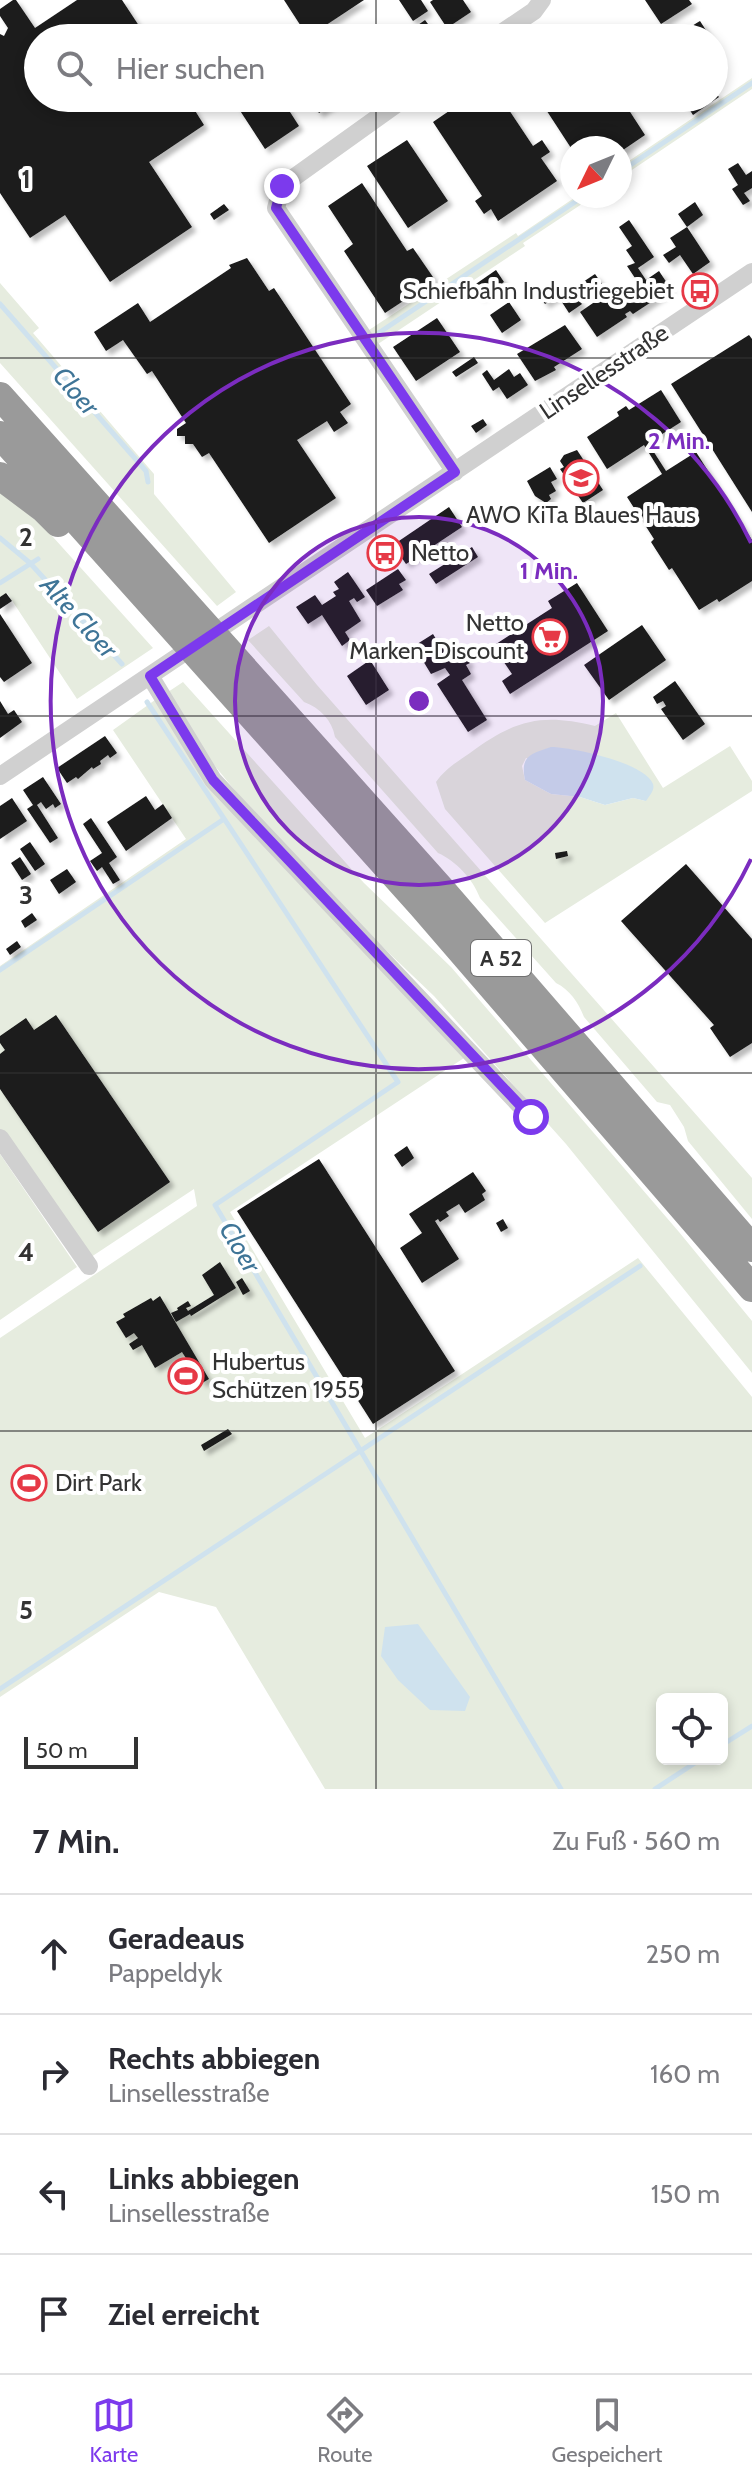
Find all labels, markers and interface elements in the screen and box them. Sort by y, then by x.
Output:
search box [24,24,728,112]
icon: search [52,46,96,90]
text: Hier suchen [116,50,265,87]
north arrow [560,136,632,208]
text: 1 [21,163,31,195]
route end [264,168,300,204]
bus stop icon: Schiefbahn Industriegebiet [681,272,719,310]
place label: Schiefbahn Industriegebiet [403,276,674,305]
street label: Linsellesstraße [534,318,674,425]
water label: Cloer [46,360,106,423]
text: 2 Min. [648,426,710,455]
school or university icon: AWO KiTa Blaues Haus [562,459,600,497]
place label: AWO KiTa Blaues Haus [466,500,696,529]
text: 2 [19,521,33,553]
bus stop icon: Netto [366,534,404,572]
place label: Netto [411,538,469,567]
text: 1 Min. [520,556,578,585]
water label: Alte Cloer [33,569,125,665]
place label: Netto Marken-Discount [349,608,524,665]
supermarket icon: Netto Marken-Discount [531,618,569,656]
centre of rings [405,687,433,715]
text: 3 [19,879,33,911]
road number: A 52 [471,940,531,976]
route start [513,1099,549,1135]
water label: Cloer [212,1216,268,1279]
text: 4 [18,1236,34,1268]
place label: Hubertus Schützen 1955 [212,1347,360,1404]
sports icon: Hubertus Schützen 1955 [167,1357,205,1395]
sports icon: Dirt Park [10,1464,48,1502]
place label: Dirt Park [55,1468,142,1497]
text: 5 [19,1594,33,1626]
map controls [656,1693,728,1765]
button: locate [656,1693,728,1765]
scale bar [24,1733,138,1769]
text: 50 m [36,1737,88,1764]
text: 7 Min. [32,1820,119,1862]
text: Zu Fuß · 560 m [552,1825,720,1857]
text: Geradeaus [108,1920,245,1957]
icon: ahead [32,1932,76,1976]
text: 250 m [646,1938,720,1970]
text: Pappeldyk [108,1957,222,1989]
text: Rechts abbiegen [108,2040,320,2077]
icon: right [32,2052,76,2096]
text: 160 m [650,2058,720,2090]
text: Linsellesstraße [108,2077,270,2109]
text: Links abbiegen [108,2160,300,2197]
icon: left [32,2172,76,2216]
text: 150 m [651,2178,720,2210]
text: Linsellesstraße [108,2197,270,2229]
icon: arrive [32,2292,76,2336]
text: Ziel erreicht [108,2296,259,2333]
tab: Karte [90,2393,138,2468]
tab: Route [317,2393,372,2468]
tab: Gespeichert [552,2393,662,2468]

